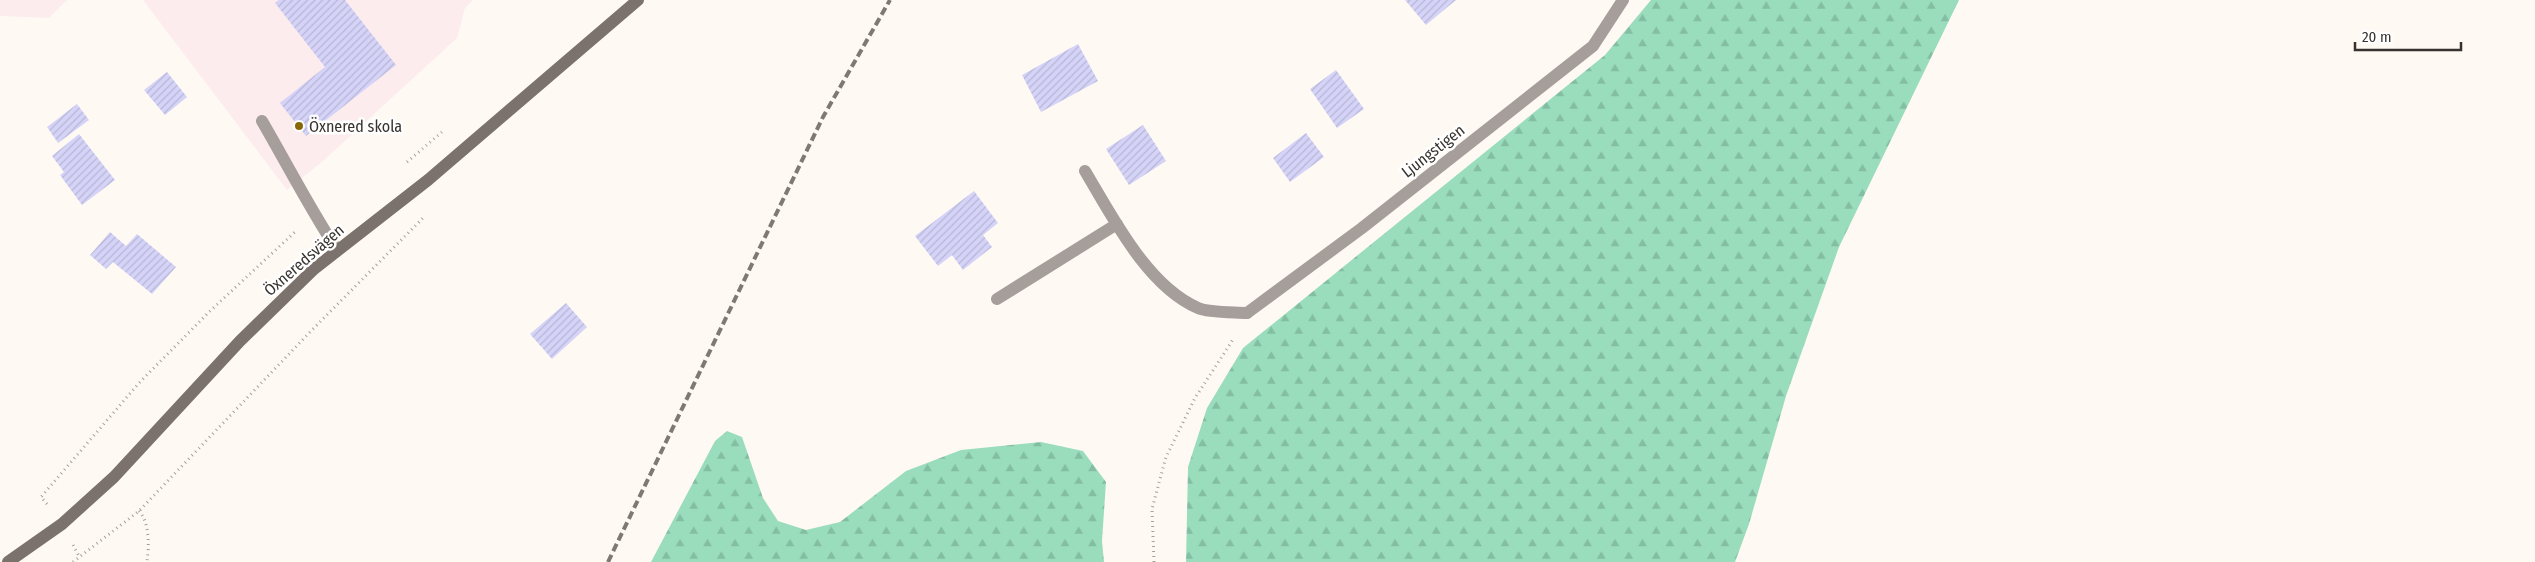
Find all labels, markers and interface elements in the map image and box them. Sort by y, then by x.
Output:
scale bar [2355,20,2461,52]
text: 20 m [2362,28,2392,46]
place label: Öxnered skola [309,117,402,136]
marker: Öxnered skola [293,120,305,132]
street label: Ljungstigen [1398,120,1468,182]
street label: Öxneredsvägen [260,220,348,300]

